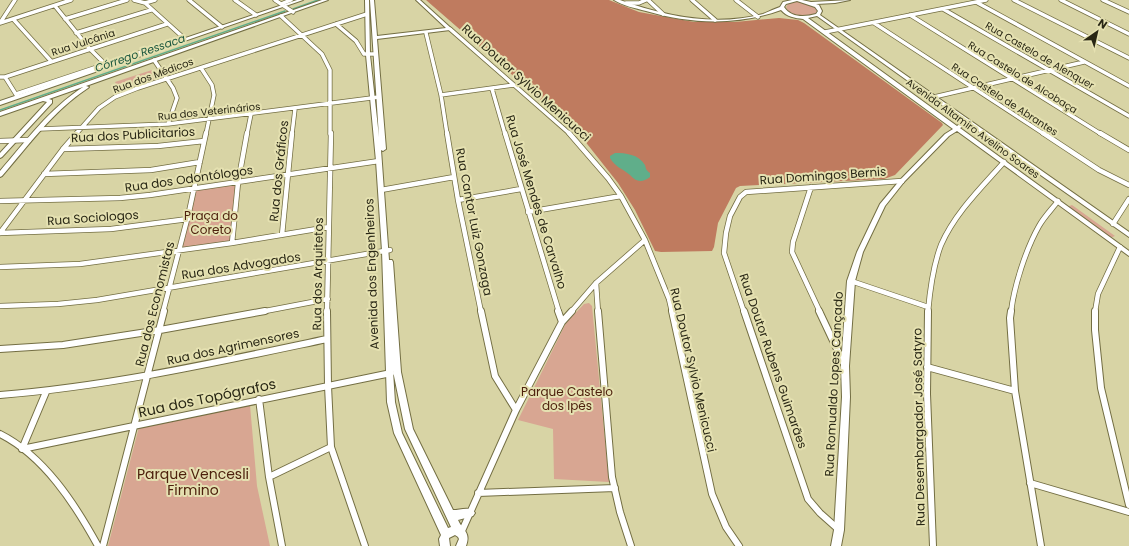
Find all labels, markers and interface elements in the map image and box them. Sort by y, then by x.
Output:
north arrow [1077,12,1117,52]
text: N [1095,15,1110,33]
street label: Rua Castelo de Alenquer [983,18,1097,93]
street label: Rua Doutor Sylvio Menicucci [458,20,595,145]
street label: Rua Vulcânia [49,25,117,60]
water label: Córrego Ressaca [93,30,188,76]
street label: Rua Castelo de Alcobaça [965,38,1080,117]
street label: Rua dos Médicos [111,54,196,97]
street label: Rua Castelo de Abrantes [949,59,1061,139]
street label: Avenida Altamiro Avelino Soares [903,75,1043,182]
street label: Rua dos Veterinários [157,99,261,124]
street label: Rua José Mendes de Carvalho [502,113,571,291]
street label: Rua dos Gráficos [265,120,292,222]
street label: Rua dos Publicitarios [70,123,195,146]
street label: Rua Cantor Luiz Gonzaga [452,147,497,297]
street label: Rua dos Odontólogos [124,161,254,196]
street label: Rua Domingos Bernis [759,163,887,188]
street label: Avenida dos Engenheiros [360,198,383,350]
street label: Rua Sociologos [47,206,139,229]
park label: Praça do Coreto [184,207,238,238]
street label: Rua dos Arquitetos [308,217,327,331]
street label: Rua dos Economistas [131,240,178,368]
street label: Rua dos Advogados [180,248,302,283]
street label: Rua Doutor Rubens Guimarães [735,271,812,451]
street label: Rua Doutor Sylvio Menicucci [666,286,721,454]
street label: Rua Romualdo Lopes Cançado [820,291,847,477]
street label: Rua dos Agrimensores [165,324,301,369]
street label: Rua Desembargador José Satyro [908,328,929,526]
street label: Rua dos Topógrafos [136,374,278,422]
park label: Parque Castelo dos Ipês [521,383,613,414]
park label: Parque Vencesli Firmino [137,464,249,500]

